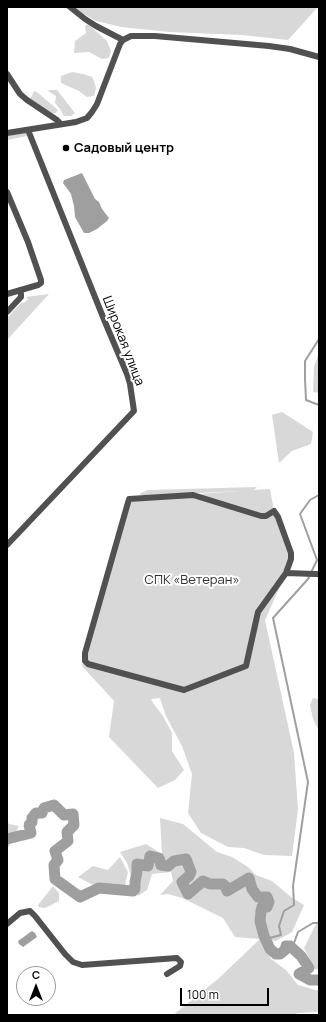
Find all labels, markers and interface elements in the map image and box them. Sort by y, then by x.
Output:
place label: Садовый центр [74,140,174,156]
marker: Садовый центр [61,143,71,153]
street label: Широкая улица [99,294,147,388]
park label: СПК «Ветеран» [145,572,239,588]
north arrow [16,966,56,1006]
text: С [32,967,40,982]
scale bar [182,980,271,1006]
text: 100 m [187,986,219,1003]

